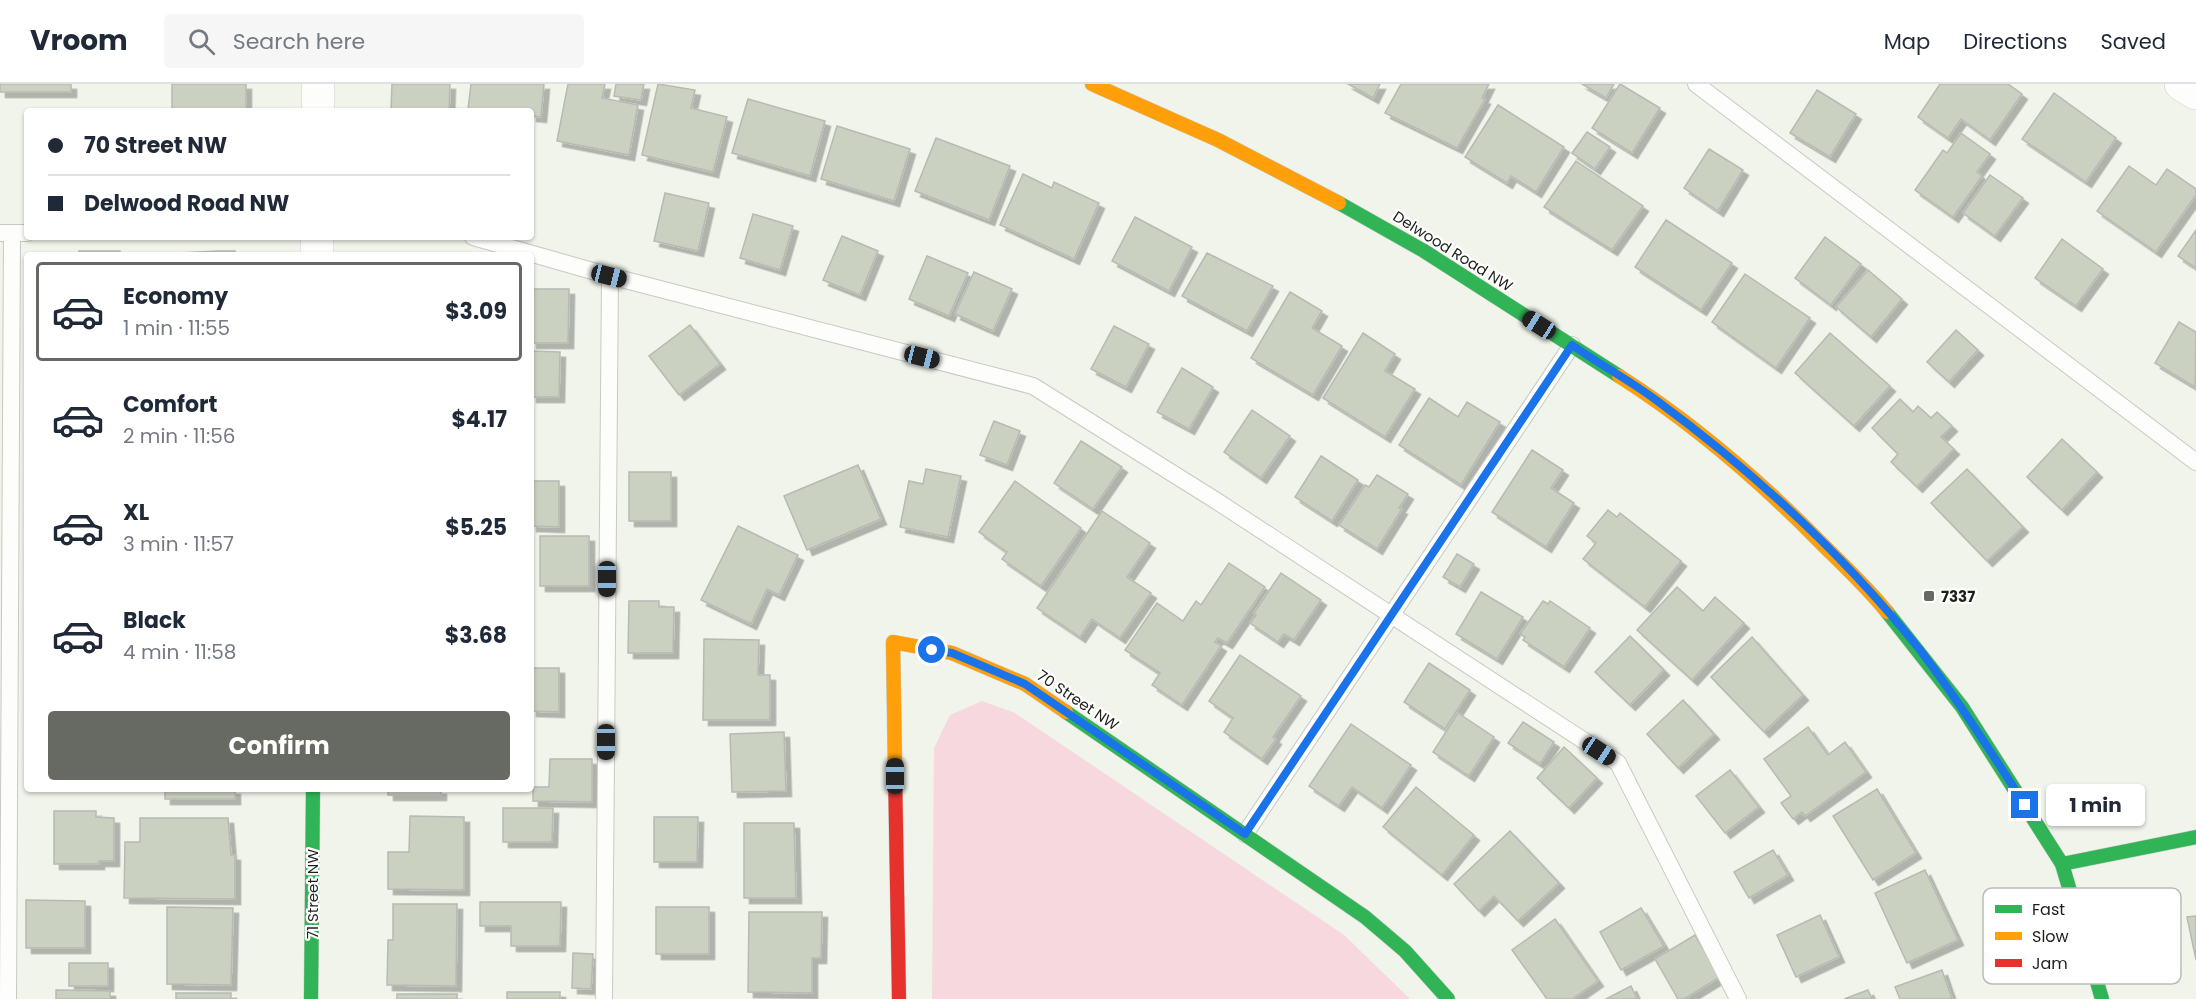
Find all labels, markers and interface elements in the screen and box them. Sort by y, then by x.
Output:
search box [164,14,584,68]
text: Vroom [30,21,128,60]
icon: search [185,25,218,58]
text: Search here [233,26,365,57]
text: Map [1884,27,1930,56]
text: Directions [1963,27,2067,56]
text: Saved [2100,27,2166,56]
text: 70 Street NW [84,130,227,161]
text: Delwood Road NW [84,188,289,219]
street label: Delwood Road NW [1389,206,1517,297]
car [589,263,629,289]
text: Economy [123,281,228,312]
icon: car [51,285,105,339]
text: $3.09 [445,296,507,327]
car [1519,308,1559,342]
text: 1 min · 11:55 [123,314,230,342]
car [902,344,942,370]
text: Comfort [123,389,217,420]
icon: car [51,393,105,447]
text: $4.17 [451,404,507,435]
text: 2 min · 11:56 [123,422,235,450]
text: XL [123,497,149,528]
icon: car [51,501,105,555]
text: $5.25 [445,512,507,543]
text: 3 min · 11:57 [123,530,234,558]
car [598,561,616,597]
place label: 7337 [1941,586,1975,607]
marker: 7337 [1922,589,1936,603]
text: Black [123,605,186,636]
icon: car [51,609,105,663]
text: $3.68 [445,620,507,651]
route start [918,636,945,663]
text: 4 min · 11:58 [123,638,236,666]
street label: 70 Street NW [1033,665,1123,735]
button: Confirm [48,711,510,780]
car [597,724,615,760]
car [1579,734,1619,768]
car [886,758,904,794]
callout: 1 min [2046,784,2145,826]
route end [2011,791,2038,818]
text: 1 min [2069,791,2122,819]
street label: 71 Street NW [302,849,323,939]
legend [1983,888,2181,984]
text: Fast [2032,898,2065,921]
text: Slow [2032,925,2069,948]
text: Jam [2032,952,2068,975]

